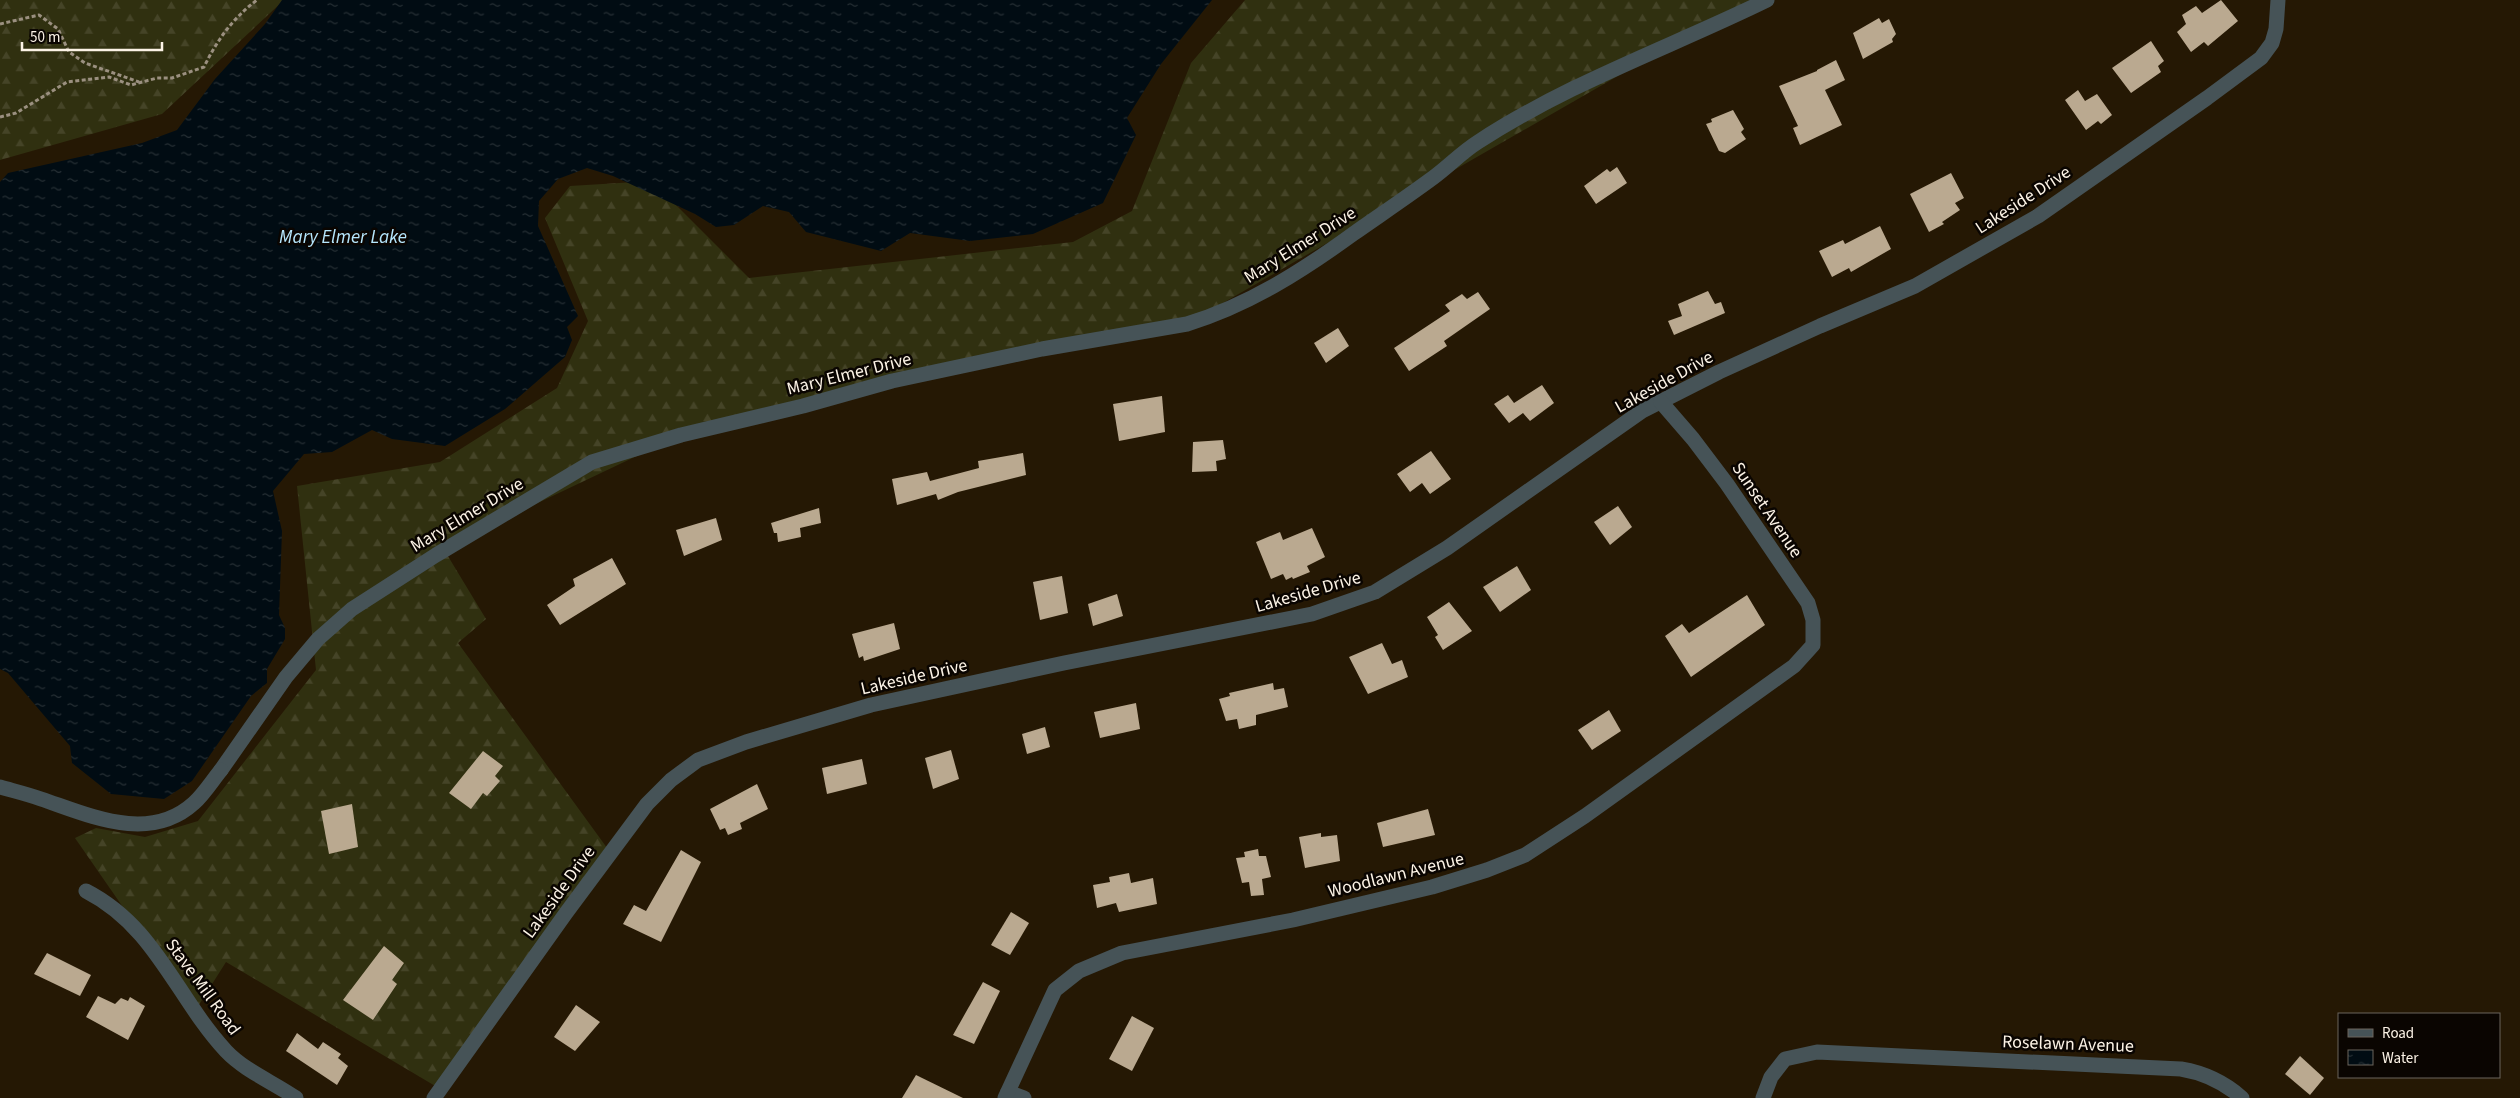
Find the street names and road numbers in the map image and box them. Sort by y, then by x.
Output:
street label: Lakeside Drive [1971,160,2076,240]
street label: Mary Elmer Drive [1239,201,1361,289]
street label: Lakeside Drive [1610,345,1718,419]
street label: Mary Elmer Drive [784,346,914,402]
street label: Sunset Avenue [1726,457,1808,563]
street label: Mary Elmer Drive [406,471,528,559]
street label: Lakeside Drive [1252,565,1364,619]
street label: Lakeside Drive [858,653,970,701]
street label: Lakeside Drive [517,841,601,943]
street label: Woodlawn Avenue [1325,846,1467,904]
street label: Stave Mill Road [159,934,247,1040]
street label: Roselawn Avenue [2002,1029,2134,1059]

